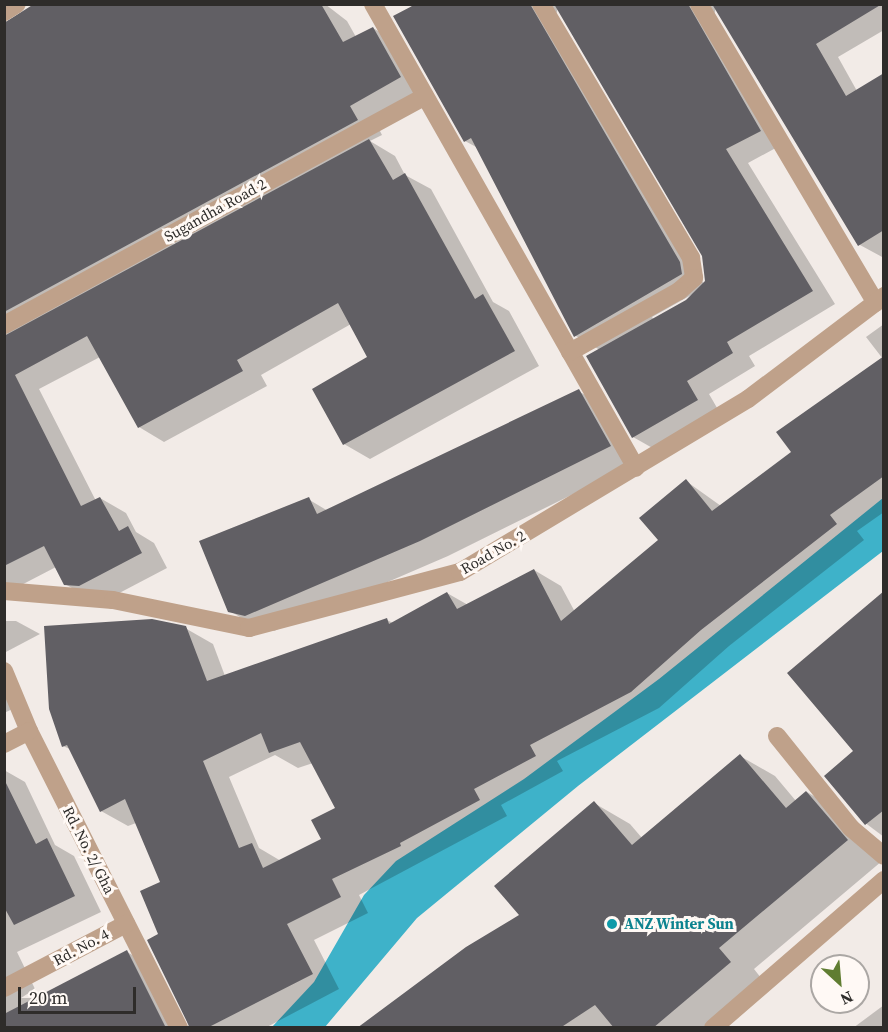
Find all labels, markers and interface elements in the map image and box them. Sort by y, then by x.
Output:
street label: Sugandha Road 2 [161,175,269,245]
street label: Road No. 2 [457,526,529,578]
street label: Rd. No. 2/ Gha [59,803,119,897]
place label: ANZ Winter Sun [624,915,734,933]
marker: ANZ Winter Sun [605,917,619,931]
street label: Rd. No. 4 [50,925,112,969]
north arrow [810,954,870,1014]
scale bar [21,975,140,1013]
text: 20 m [29,985,67,1010]
text: N [837,986,857,1011]

